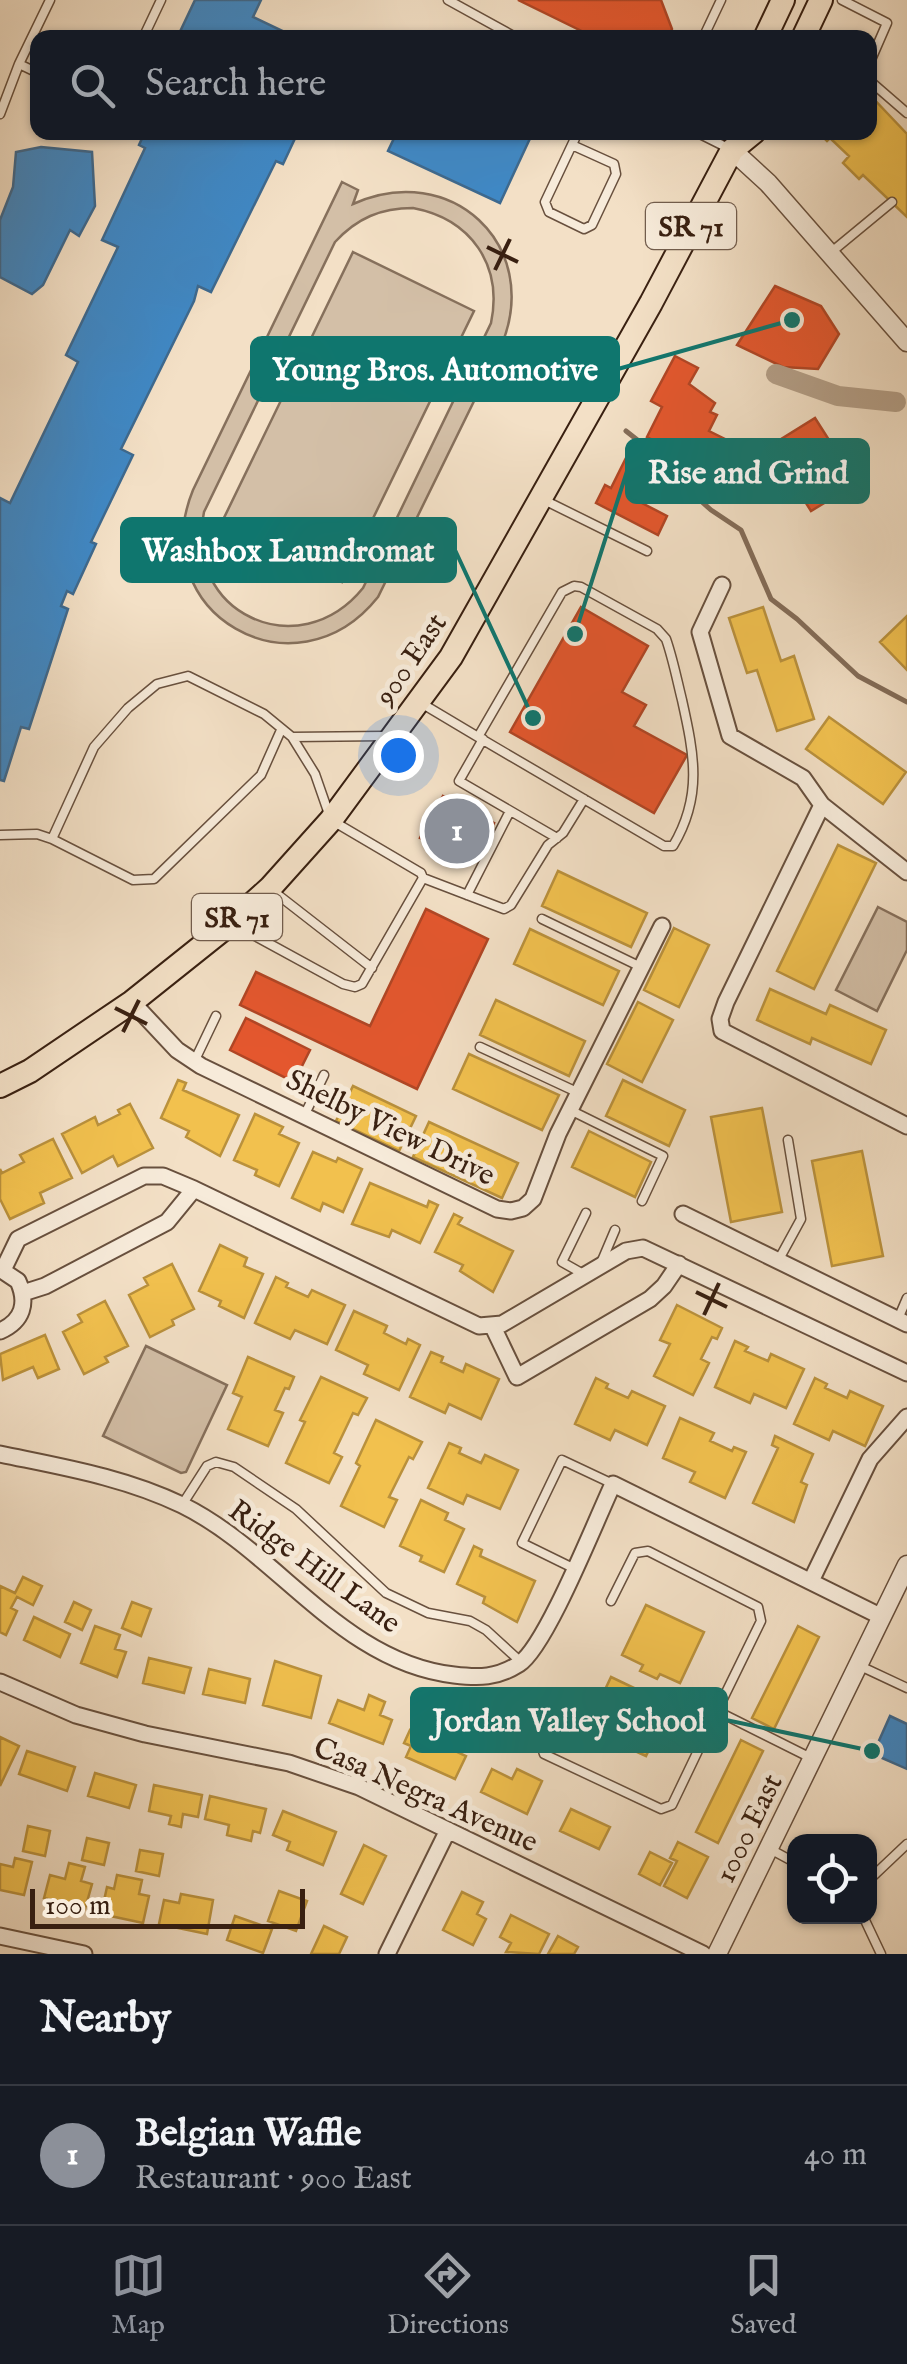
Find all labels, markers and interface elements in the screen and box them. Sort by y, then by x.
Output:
search box [30,30,877,140]
icon: search [65,58,120,113]
text: Search here [145,61,326,109]
road number: SR 71 [646,203,736,249]
callout: Young Bros. Automotive [252,338,618,400]
text: Young Bros. Automotive [272,351,599,392]
callout: Rise and Grind [627,440,868,502]
text: Rise and Grind [648,454,849,495]
callout: Washbox Laundromat [122,519,455,581]
text: Washbox Laundromat [140,532,435,573]
street label: 900 East [366,607,456,715]
your location [373,730,424,781]
pin: 1 [424,794,490,868]
road number: SR 71 [192,894,282,940]
street label: Shelby View Drive [279,1062,501,1196]
street label: Ridge Hill Lane [220,1492,408,1643]
callout: Jordan Valley School [412,1689,726,1751]
text: Jordan Valley School [428,1702,707,1743]
street label: Casa Negra Avenue [307,1729,543,1862]
street label: 1000 East [707,1768,792,1890]
map controls [787,1834,877,1924]
button: locate [787,1834,877,1924]
scale bar [30,1884,305,1928]
text: 100 m [45,1889,111,1924]
text: Nearby [40,1993,171,2046]
text: Belgian Waffle [135,2111,362,2159]
text: 1 [67,2135,78,2176]
text: 40 m [804,2135,867,2176]
text: Restaurant · 900 East [135,2159,412,2200]
tab: Map [111,2248,166,2343]
tab: Directions [387,2248,509,2343]
tab: Saved [730,2248,796,2343]

